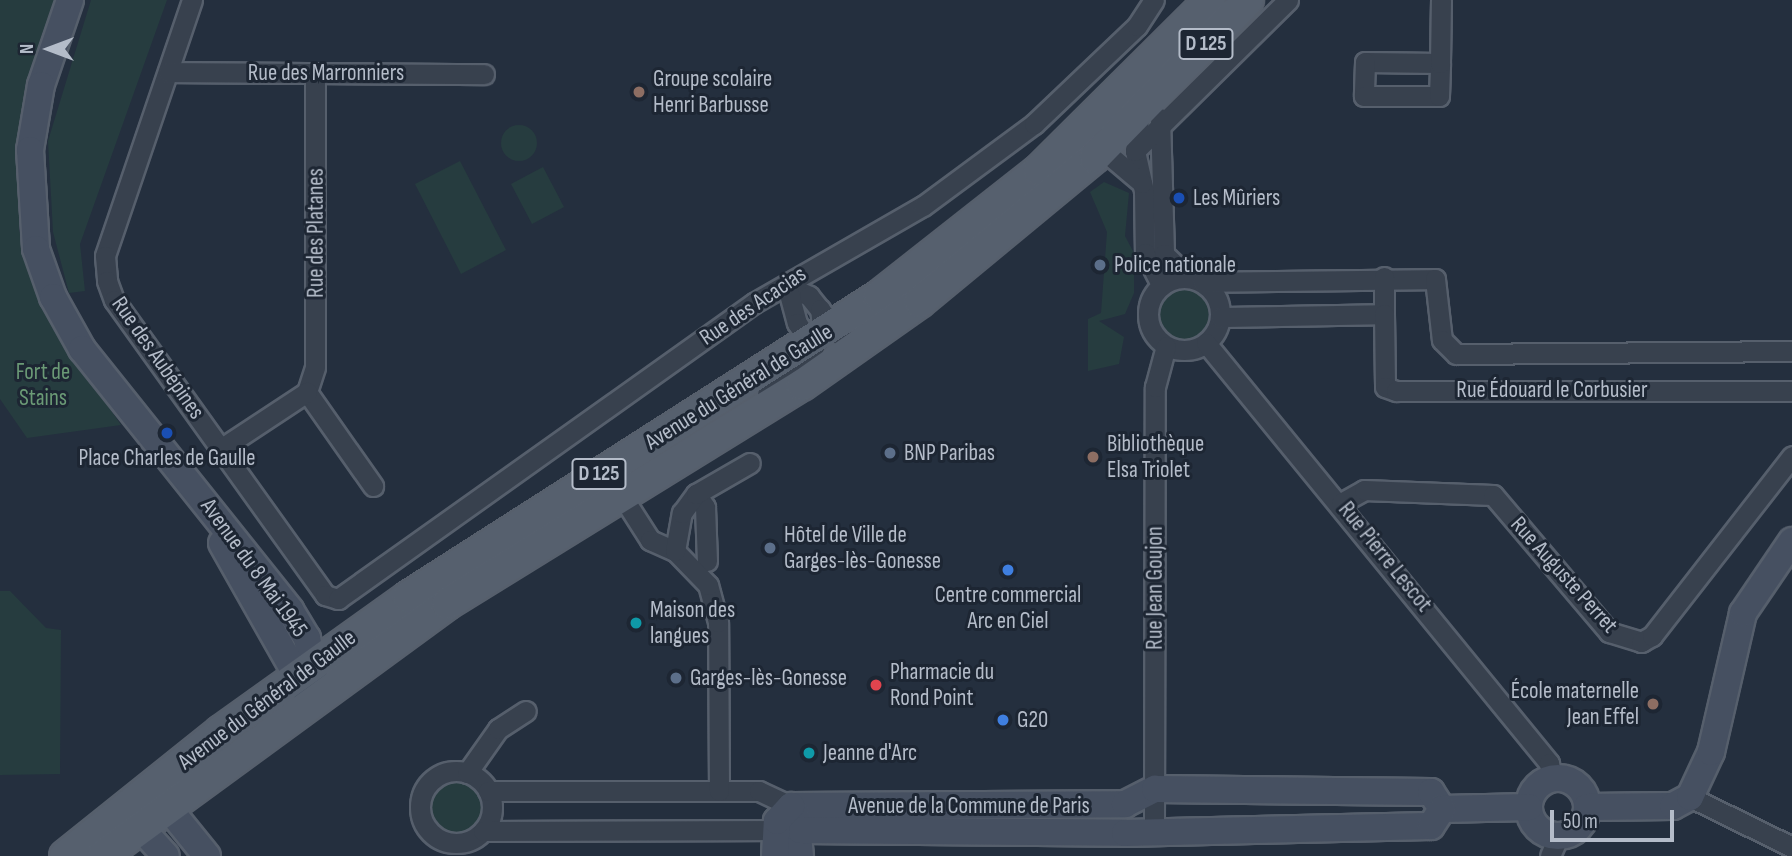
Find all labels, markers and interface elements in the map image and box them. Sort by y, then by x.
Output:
north arrow [14,14,84,84]
road number: D 125 [1178,26,1234,61]
text: N [16,44,39,54]
street label: Rue des Marronniers [248,59,404,87]
place label: Groupe scolaire Henri Barbusse [653,65,772,119]
marker: Groupe scolaire Henri Barbusse [631,84,647,100]
street label: Rue des Platanes [302,168,330,298]
place label: Les Mûriers [1193,184,1280,212]
marker: Les Mûriers [1171,190,1187,206]
place label: Police nationale [1114,251,1236,279]
marker: Police nationale [1092,257,1108,273]
street label: Rue des Acacias [695,260,811,352]
street label: Rue des Aubépines [106,291,210,425]
street label: Avenue du Général de Gaulle [640,318,838,456]
park label: Fort de Stains [16,358,70,412]
street label: Rue Édouard le Corbusier [1456,376,1648,404]
marker: Place Charles de Gaulle [159,425,175,441]
place label: Bibliothèque Elsa Triolet [1107,430,1204,484]
place label: BNP Paribas [904,439,995,467]
place label: Place Charles de Gaulle [79,444,255,472]
marker: BNP Paribas [882,445,898,461]
marker: Bibliothèque Elsa Triolet [1085,449,1101,465]
road number: D 125 [571,456,627,491]
street label: Avenue du 8 Mai 1945 [195,494,313,642]
street label: Rue Pierre Lescot [1332,496,1438,618]
street label: Rue Auguste Perret [1504,511,1624,639]
place label: Hôtel de Ville de Garges-lès-Gonesse [784,521,941,575]
street label: Rue Jean Goujon [1141,526,1169,650]
marker: Hôtel de Ville de Garges-lès-Gonesse [762,540,778,556]
marker: Centre commercial Arc en Ciel [1000,562,1016,578]
place label: Centre commercial Arc en Ciel [935,581,1081,635]
place label: Maison des langues [650,596,735,650]
marker: Maison des langues [628,615,644,631]
street label: Avenue du Général de Gaulle [173,624,361,776]
place label: Pharmacie du Rond Point [890,658,994,712]
place label: Garges-lès-Gonesse [690,664,847,692]
marker: Garges-lès-Gonesse [668,670,684,686]
marker: Pharmacie du Rond Point [868,677,884,693]
place label: École maternelle Jean Effel [1511,677,1639,731]
marker: École maternelle Jean Effel [1645,696,1661,712]
place label: G20 [1017,706,1048,734]
marker: G20 [995,712,1011,728]
place label: Jeanne d'Arc [823,739,917,767]
marker: Jeanne d'Arc [801,745,817,761]
street label: Avenue de la Commune de Paris [848,792,1090,820]
scale bar [1554,796,1678,840]
text: 50 m [1563,809,1598,834]

